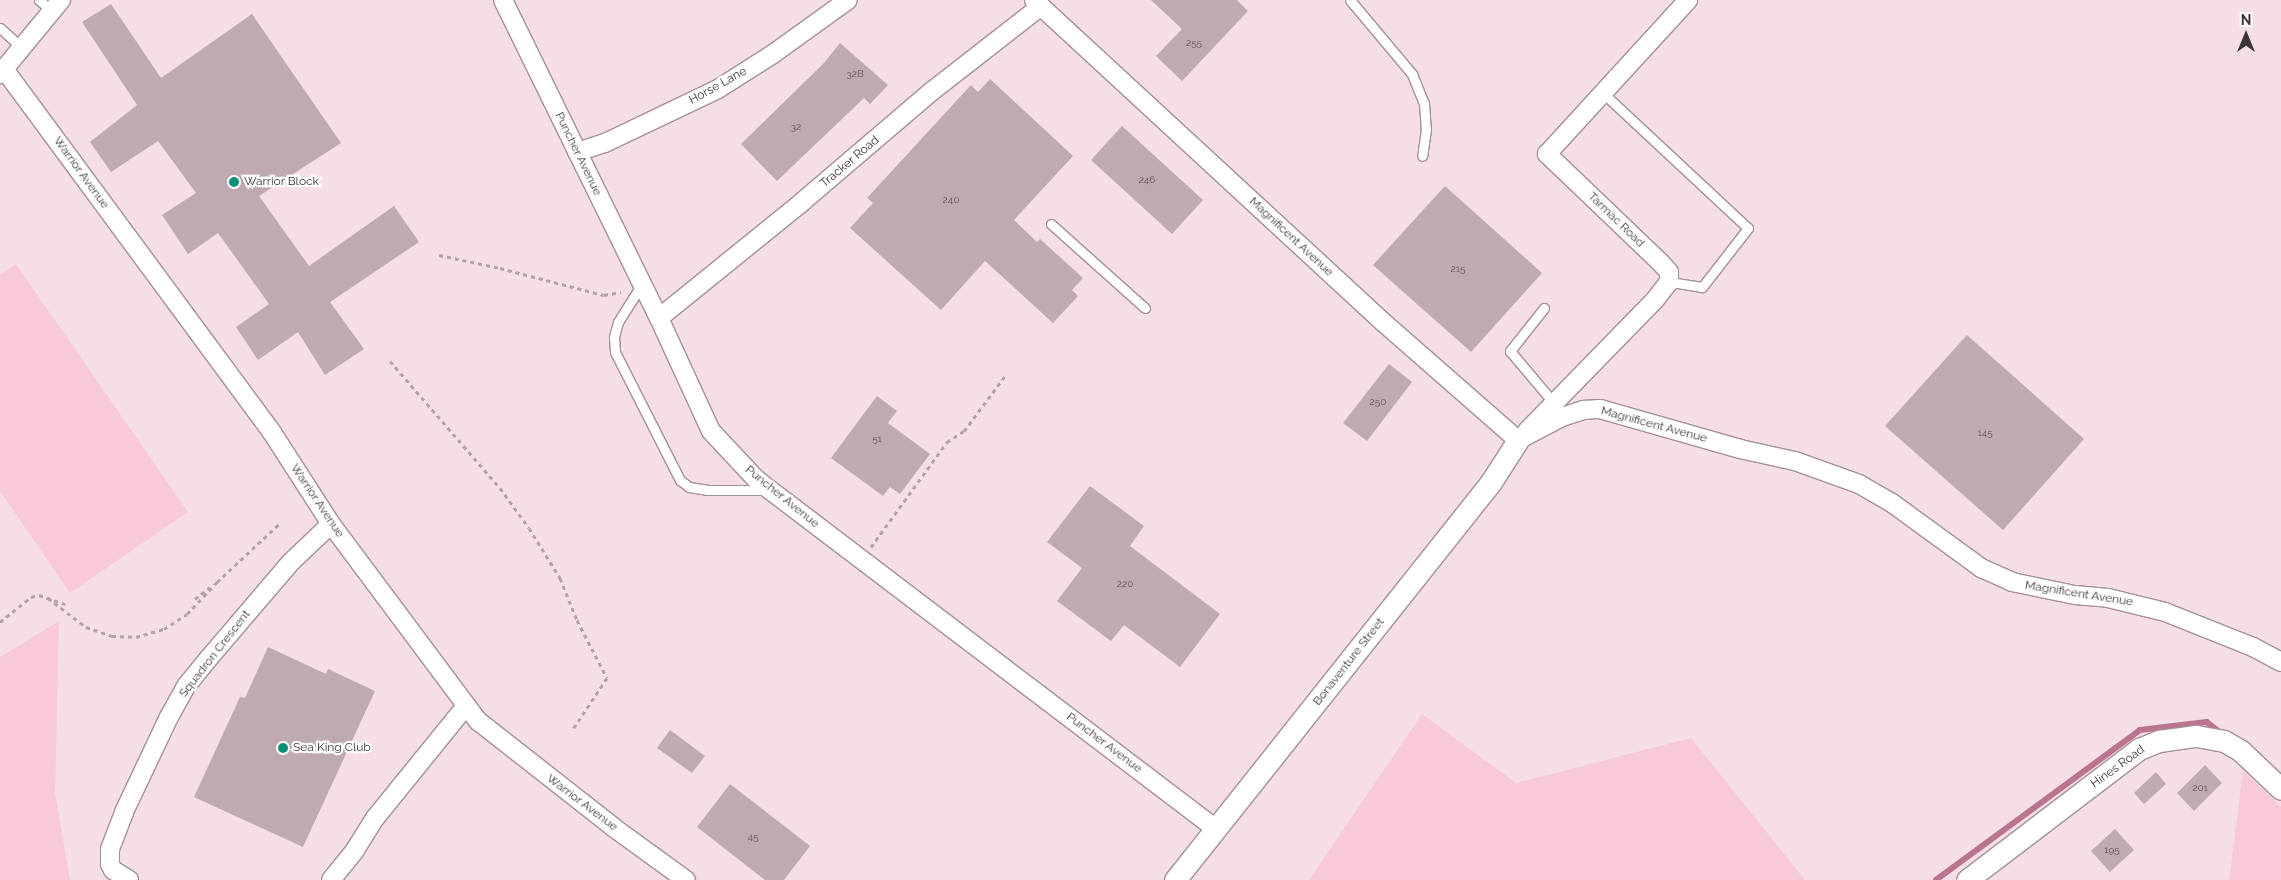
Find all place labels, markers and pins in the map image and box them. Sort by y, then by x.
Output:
place label: Warrior Block [244,175,319,189]
marker: Warrior Block [228,176,240,188]
place label: Sea King Club [293,741,371,755]
marker: Sea King Club [277,742,289,754]

